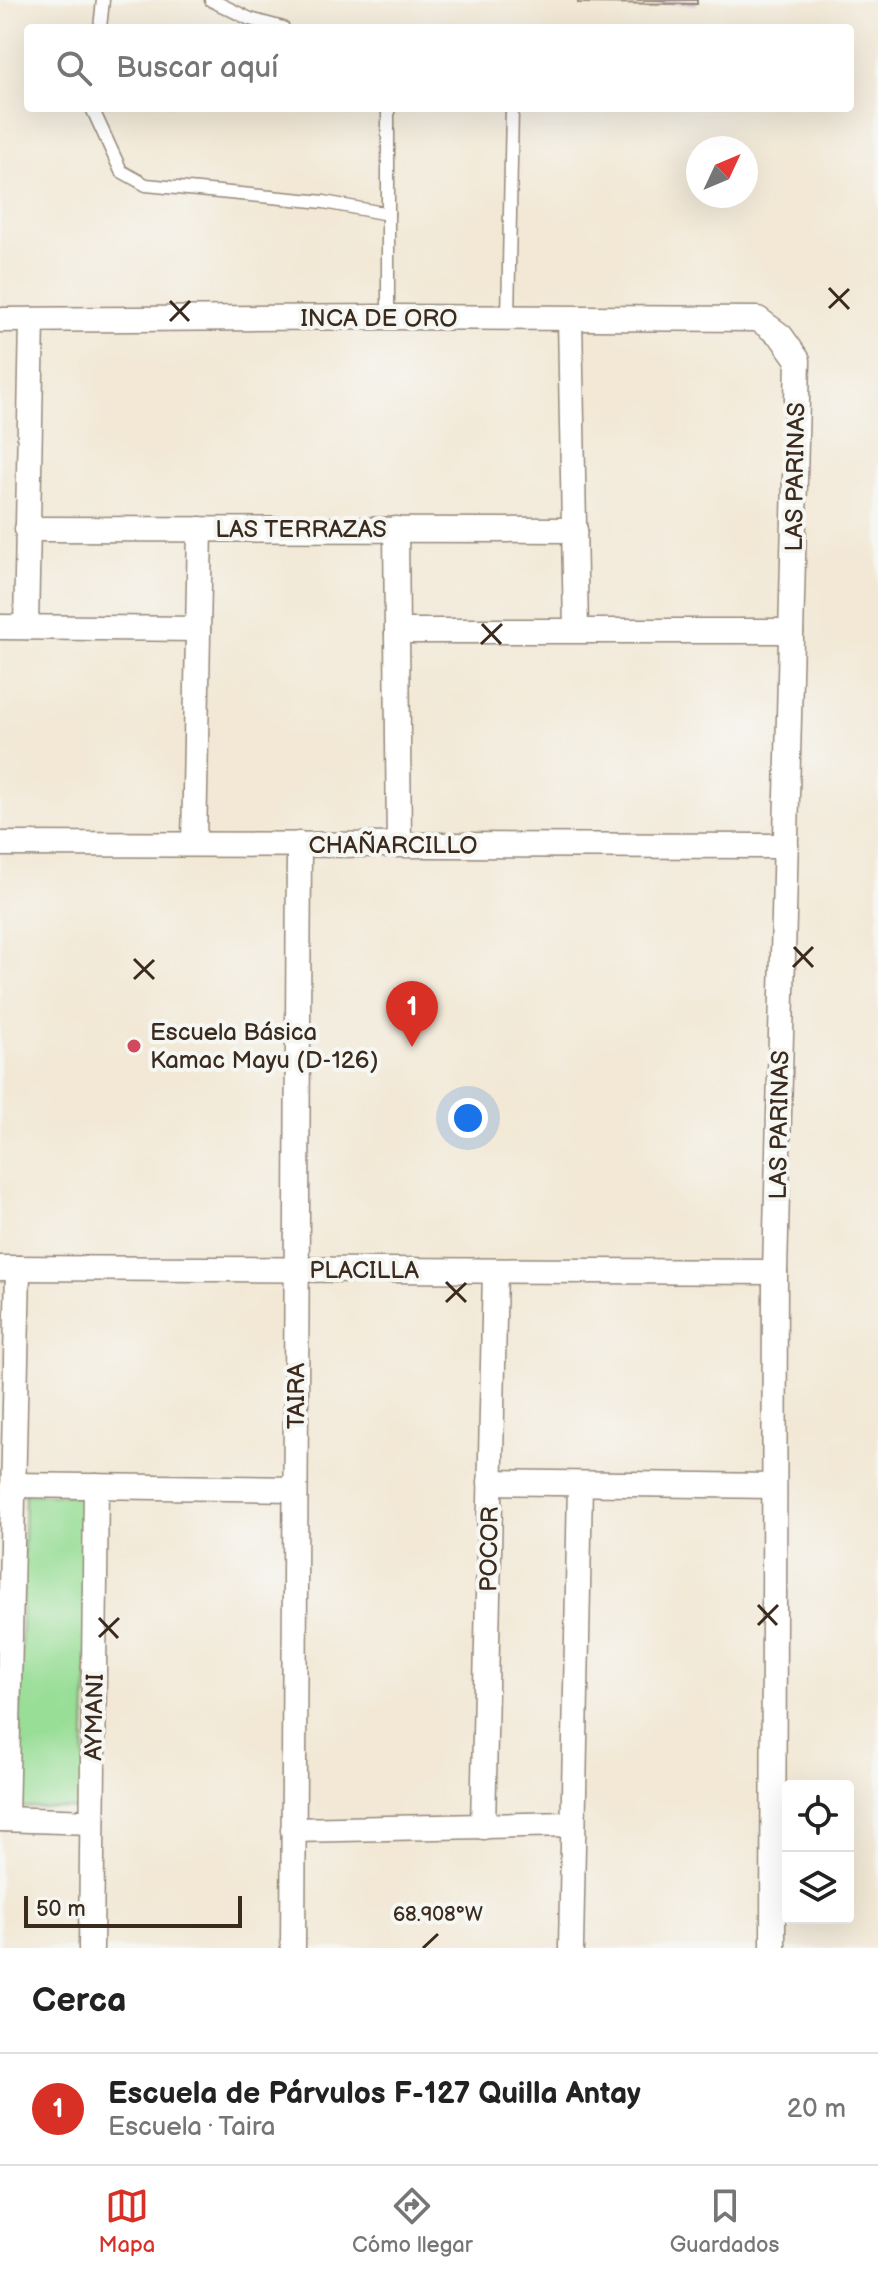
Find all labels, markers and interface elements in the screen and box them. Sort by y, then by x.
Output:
search box [24,24,854,112]
icon: search [52,46,96,90]
text: Buscar aquí [116,50,278,86]
north arrow [686,136,758,208]
street label: INCA DE ORO [300,304,458,333]
street label: LAS PARINAS [780,402,811,552]
street label: LAS TERRAZAS [215,515,387,544]
street label: CHAÑARCILLO [308,831,478,860]
pin: 1 [386,981,438,1047]
place label: Escuela Básica Kamac Mayu (D-126) [150,1018,378,1075]
marker: Escuela Básica Kamac Mayu (D-126) [125,1037,143,1055]
street label: LAS PARINAS [764,1050,795,1200]
your location [448,1098,488,1138]
street label: PLACILLA [309,1256,419,1285]
street label: TAIRA [282,1363,311,1429]
street label: POCOR [474,1506,505,1592]
street label: AYMANI [79,1673,110,1761]
map controls [782,1780,854,1924]
button: locate [782,1780,854,1852]
button: layers [782,1852,854,1924]
scale bar [24,1892,242,1928]
text: 50 m [36,1896,86,1923]
text: 68.908°W [393,1903,483,1927]
text: Cerca [32,1980,127,2021]
text: Escuela de Párvulos F-127 Quilla Antay [108,2076,641,2112]
text: 1 [53,2094,63,2125]
text: 20 m [787,2094,846,2125]
text: Escuela · Taira [108,2112,276,2143]
tab: Mapa [98,2184,155,2259]
tab: Cómo llegar [352,2184,473,2259]
tab: Guardados [670,2184,780,2259]

